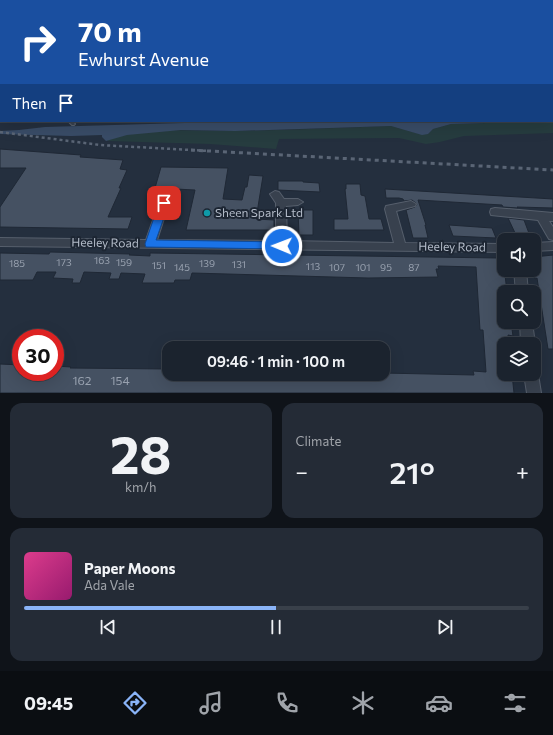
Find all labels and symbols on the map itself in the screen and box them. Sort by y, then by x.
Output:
pin [147,186,181,220]
place label: Sheen Spark Ltd [215,205,303,219]
marker: Sheen Spark Ltd [202,208,212,218]
position arrow [261,225,303,267]
street label: Heeley Road [71,234,139,250]
street label: Heeley Road [418,238,486,254]
house number: 163 [94,254,110,266]
house number: 173 [56,256,72,268]
house number: 159 [116,256,132,268]
house number: 185 [9,257,25,269]
house number: 139 [199,257,215,269]
house number: 131 [232,258,246,270]
house number: 151 [152,259,166,271]
house number: 113 [306,260,320,272]
house number: 145 [174,261,190,273]
house number: 107 [329,261,345,273]
house number: 101 [355,261,371,273]
house number: 95 [380,261,392,273]
house number: 87 [408,261,420,273]
speed limit sign: 30 [12,329,64,381]
house number: 162 [72,373,92,387]
house number: 154 [110,373,130,387]

